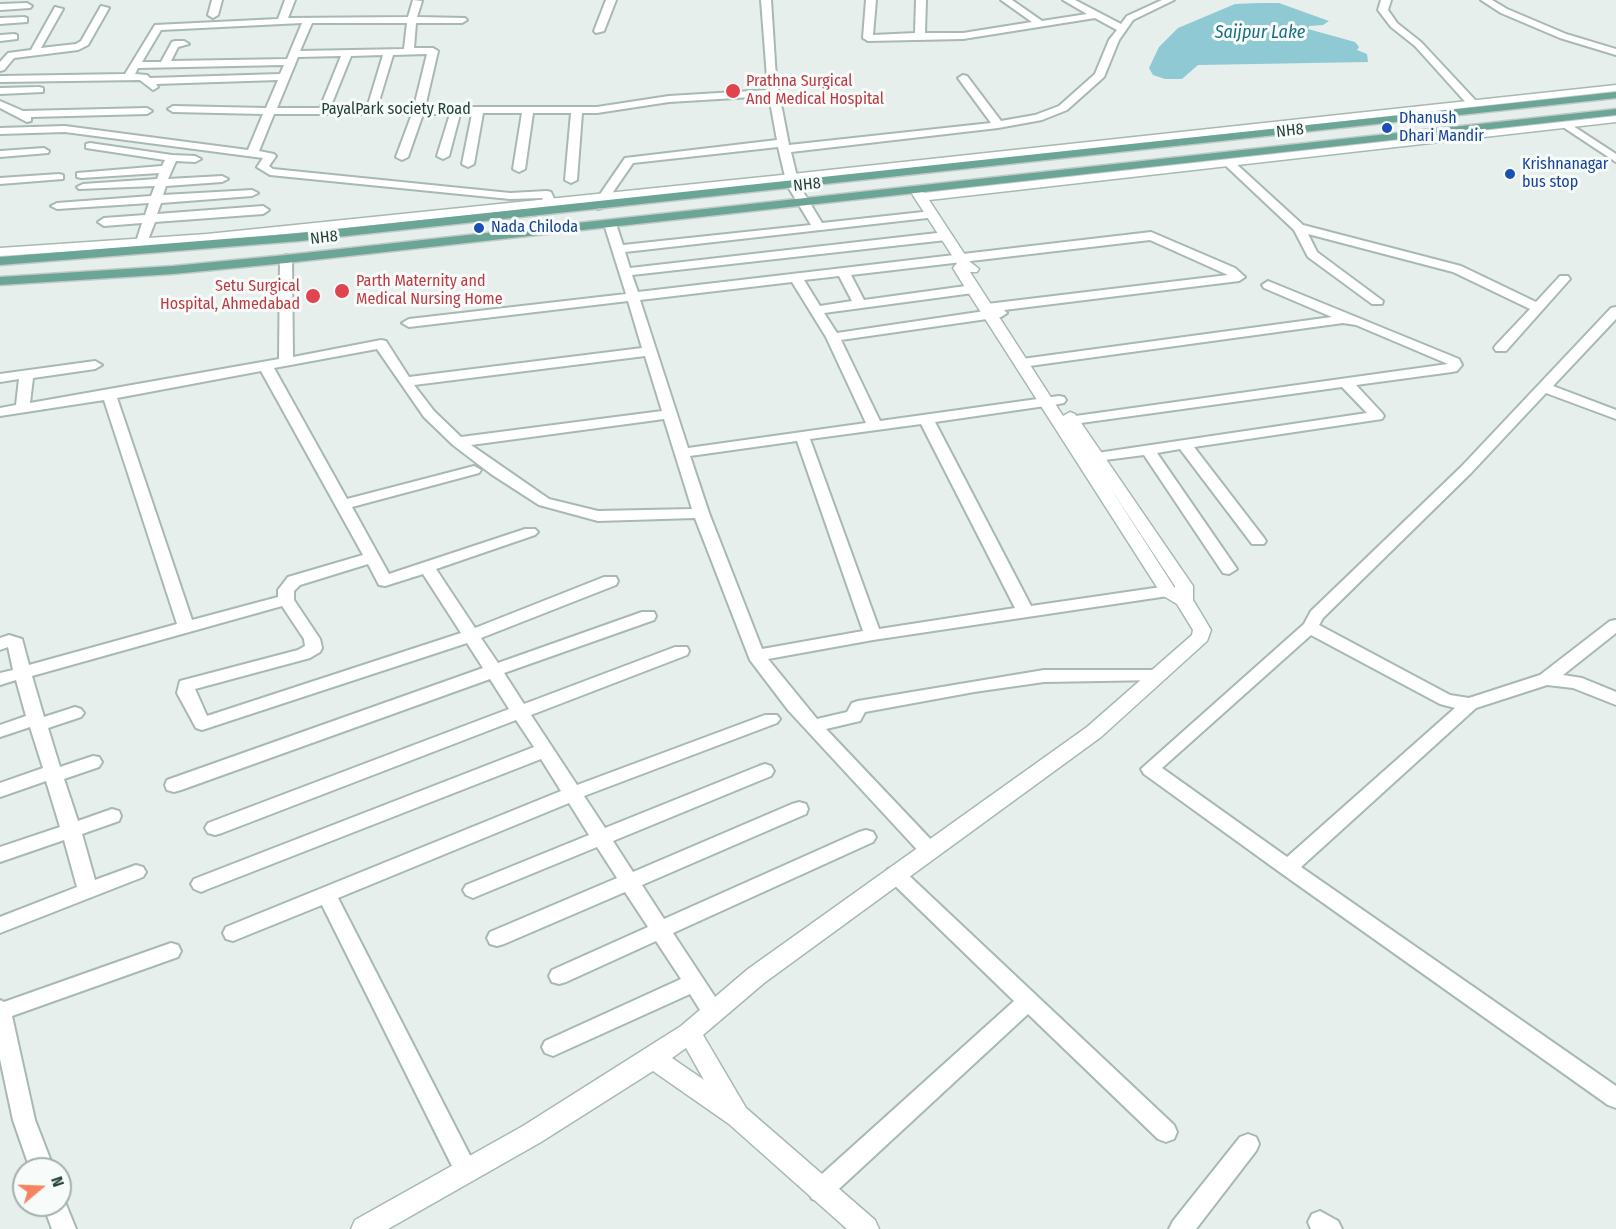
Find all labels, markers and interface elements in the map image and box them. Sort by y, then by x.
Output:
water label: Saijpur Lake [1215,22,1305,44]
place label: Prathna Surgical And Medical Hospital [746,72,884,110]
marker: Prathna Surgical And Medical Hospital [724,82,742,100]
street label: PayalPark society Road [321,100,471,120]
place label: Dhanush Dhari Mandir [1399,109,1484,147]
street label: NH8 [1275,120,1305,142]
marker: Dhanush Dhari Mandir [1380,121,1394,135]
place label: Krishnanagar bus stop [1522,155,1608,193]
marker: Krishnanagar bus stop [1503,167,1517,181]
street label: NH8 [792,174,822,196]
place label: Nada Chiloda [491,218,578,238]
marker: Nada Chiloda [472,221,486,235]
street label: NH8 [309,227,339,249]
place label: Parth Maternity and Medical Nursing Home [356,272,503,310]
place label: Setu Surgical Hospital, Ahmedabad [160,277,300,315]
marker: Parth Maternity and Medical Nursing Home [333,282,351,300]
marker: Setu Surgical Hospital, Ahmedabad [304,287,322,305]
north arrow [12,1157,72,1217]
text: N [47,1174,68,1189]

